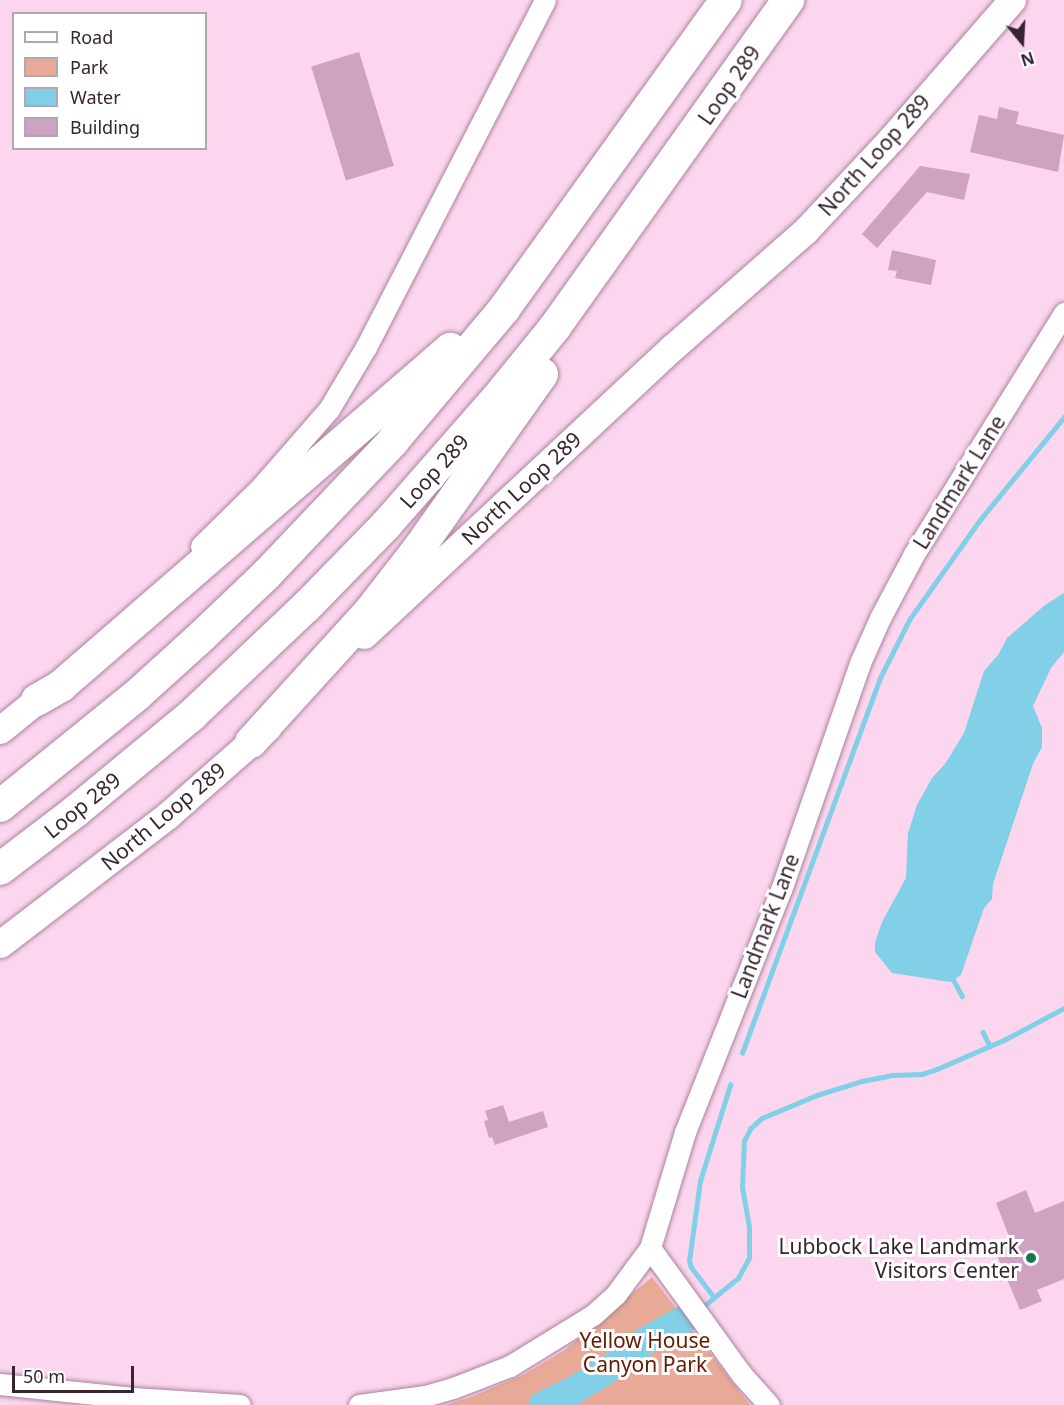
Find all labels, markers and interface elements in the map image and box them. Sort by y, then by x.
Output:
legend [12,12,207,150]
north arrow [992,12,1052,72]
text: Road [70,25,113,49]
street label: Loop 289 [693,41,765,129]
text: N [1018,47,1037,72]
text: Park [70,55,108,79]
text: Water [70,85,121,109]
street label: North Loop 289 [813,89,935,221]
text: Building [70,115,140,139]
street label: Landmark Lane [908,410,1010,554]
street label: North Loop 289 [456,426,586,550]
street label: Loop 289 [394,429,474,513]
street label: North Loop 289 [96,757,230,875]
street label: Loop 289 [39,767,125,843]
street label: Landmark Lane [726,850,804,1002]
place label: Lubbock Lake Landmark Visitors Center [778,1233,1019,1283]
marker: Lubbock Lake Landmark Visitors Center [1024,1251,1038,1265]
park label: Yellow House Canyon Park [580,1327,710,1377]
scale bar [15,1354,136,1392]
text: 50 m [23,1364,65,1388]

